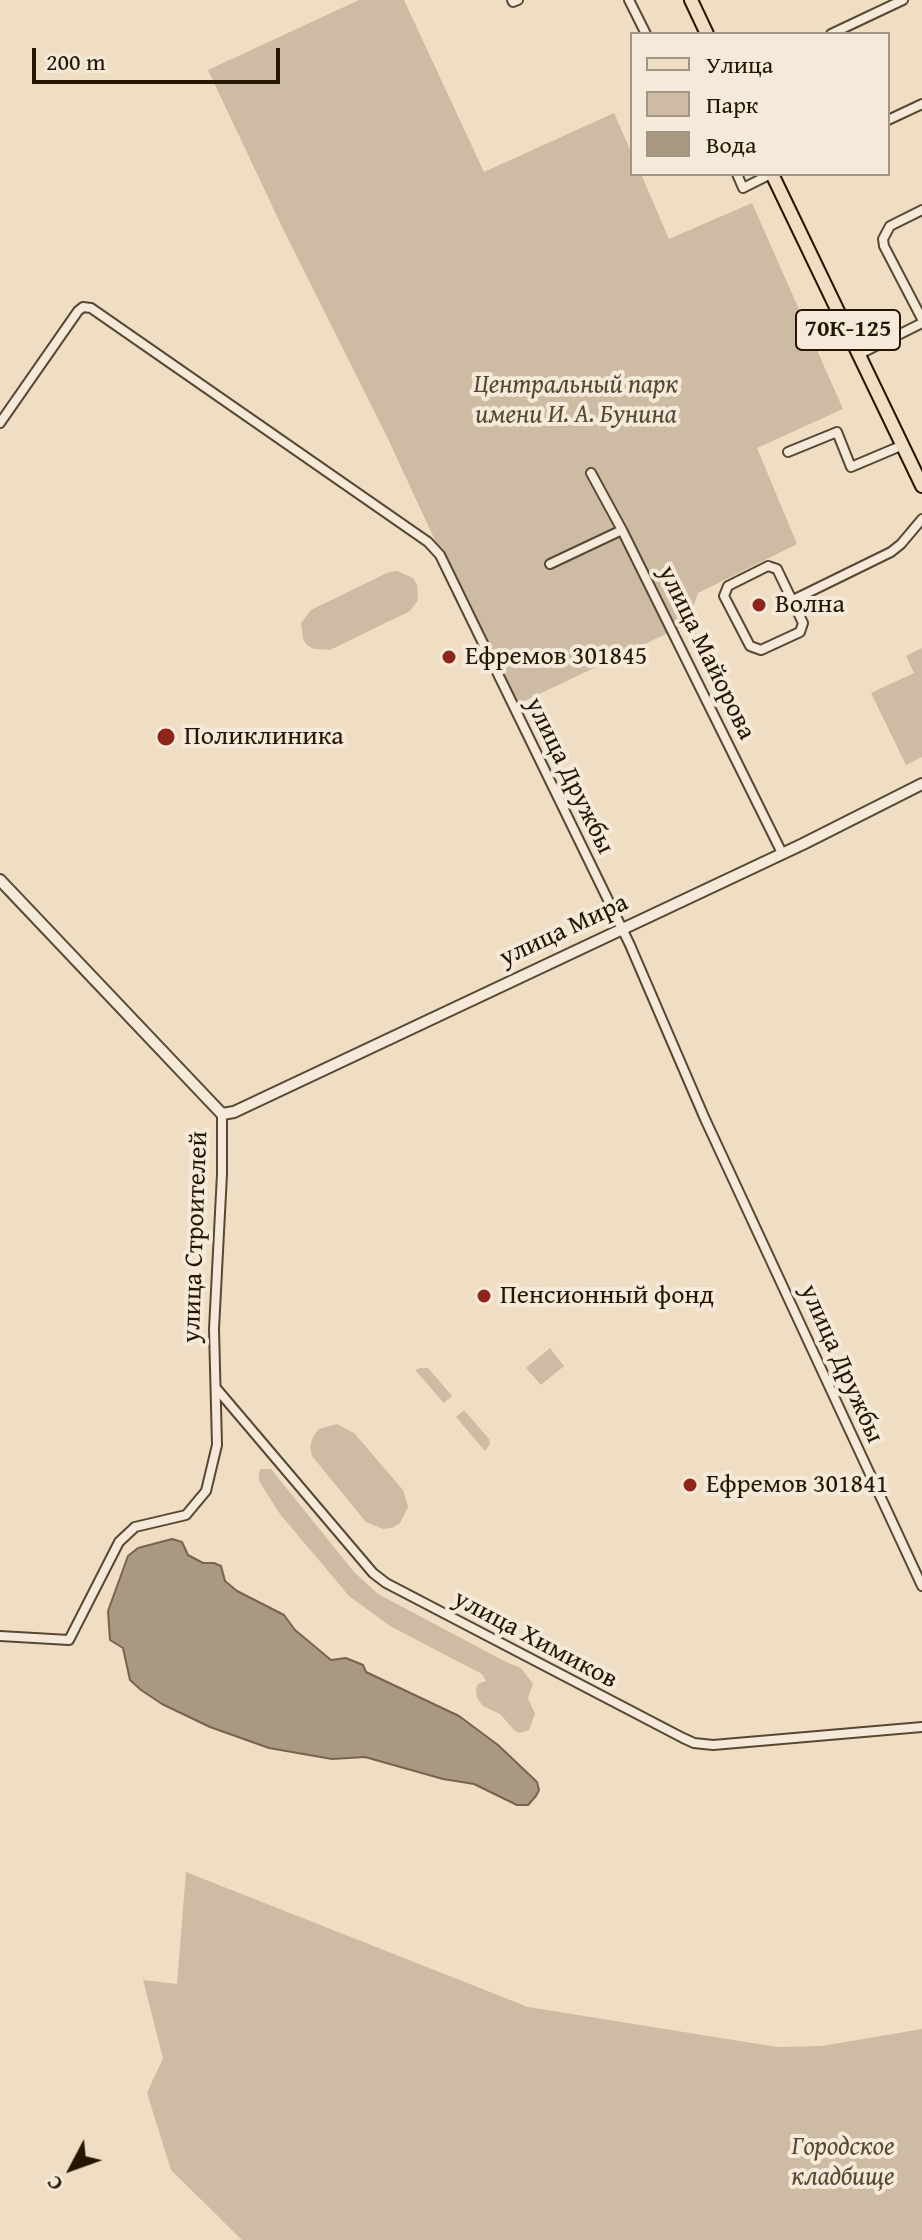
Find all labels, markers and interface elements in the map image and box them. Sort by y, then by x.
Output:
scale bar [36,32,284,82]
legend [630,32,890,176]
text: 200 m [46,44,106,79]
text: Улица [706,47,773,82]
text: Парк [706,87,758,122]
text: Вода [706,127,756,162]
road number: 70К-125 [796,310,900,350]
park label: Центральный парк имени И. А. Бунина [474,369,678,430]
street label: улица Майорова [650,561,762,745]
place label: Волна [775,589,845,621]
marker: Волна [750,596,768,614]
place label: Ефремов 301845 [465,641,647,673]
marker: Ефремов 301845 [440,648,458,666]
street label: улица Дружбы [518,693,620,859]
place label: Поликлиника [184,721,344,753]
marker: Поликлиника [155,726,177,748]
street label: улица Мира [495,888,633,974]
street label: улица Строителей [177,1130,215,1344]
place label: Пенсионный фонд [500,1280,714,1312]
street label: улица Дружбы [792,1280,890,1448]
marker: Пенсионный фонд [475,1287,493,1305]
place label: Ефремов 301841 [706,1469,888,1501]
marker: Ефремов 301841 [681,1476,699,1494]
street label: улица Химиков [448,1584,622,1696]
north arrow [32,2128,112,2208]
park label: Городское кладбище [791,2131,895,2192]
text: С [38,2169,70,2199]

